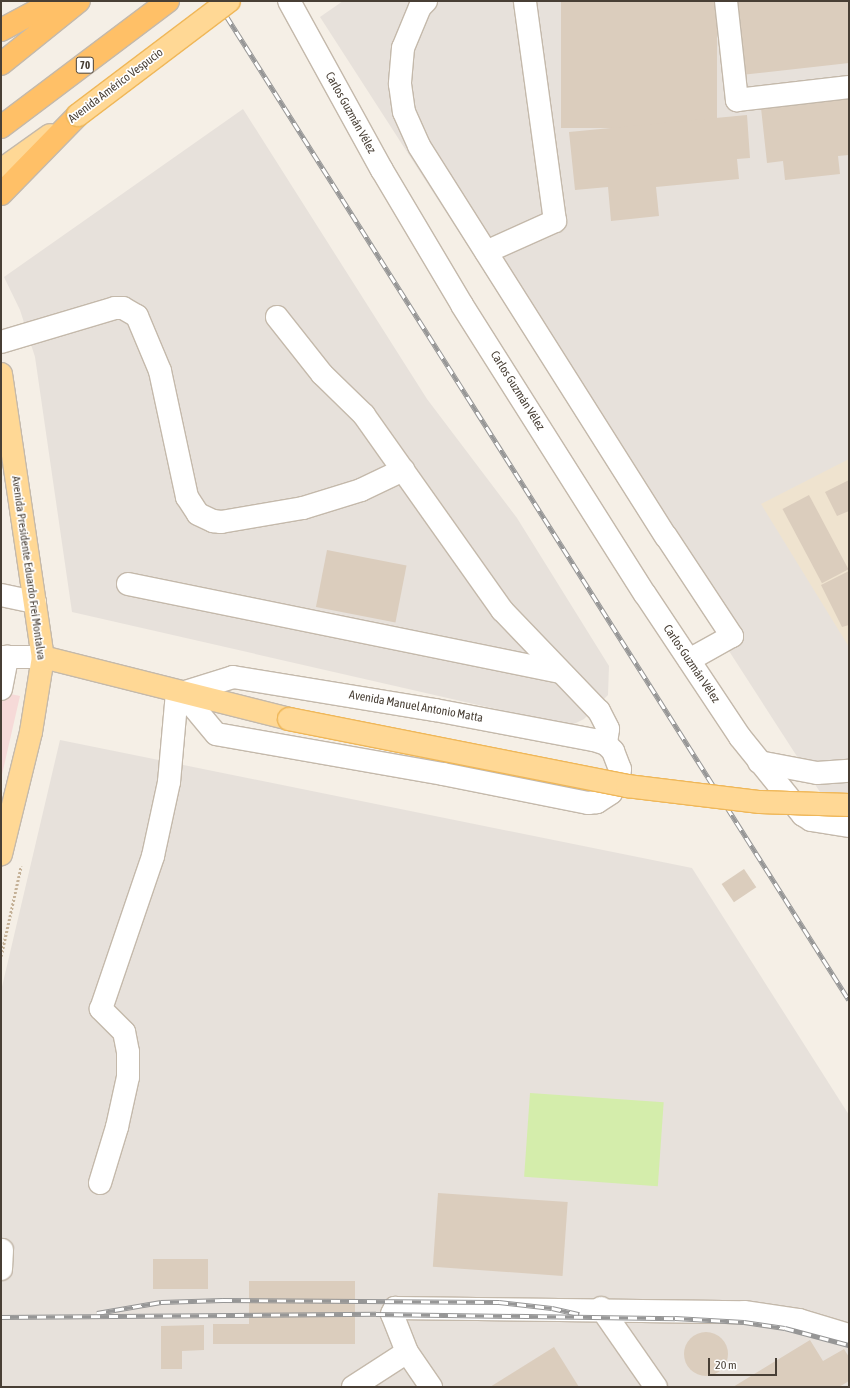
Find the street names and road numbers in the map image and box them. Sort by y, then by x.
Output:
street label: Avenida Américo Vespucio [66,46,166,126]
road number: 70 [75,56,95,74]
street label: Carlos Guzmán Vélez [322,70,378,156]
street label: Carlos Guzmán Vélez [487,349,547,433]
street label: Avenida Presidente Eduardo Frei Montalva [8,475,48,661]
street label: Carlos Guzmán Vélez [660,622,722,706]
street label: Avenida Manuel Antonio Matta [348,688,484,726]

